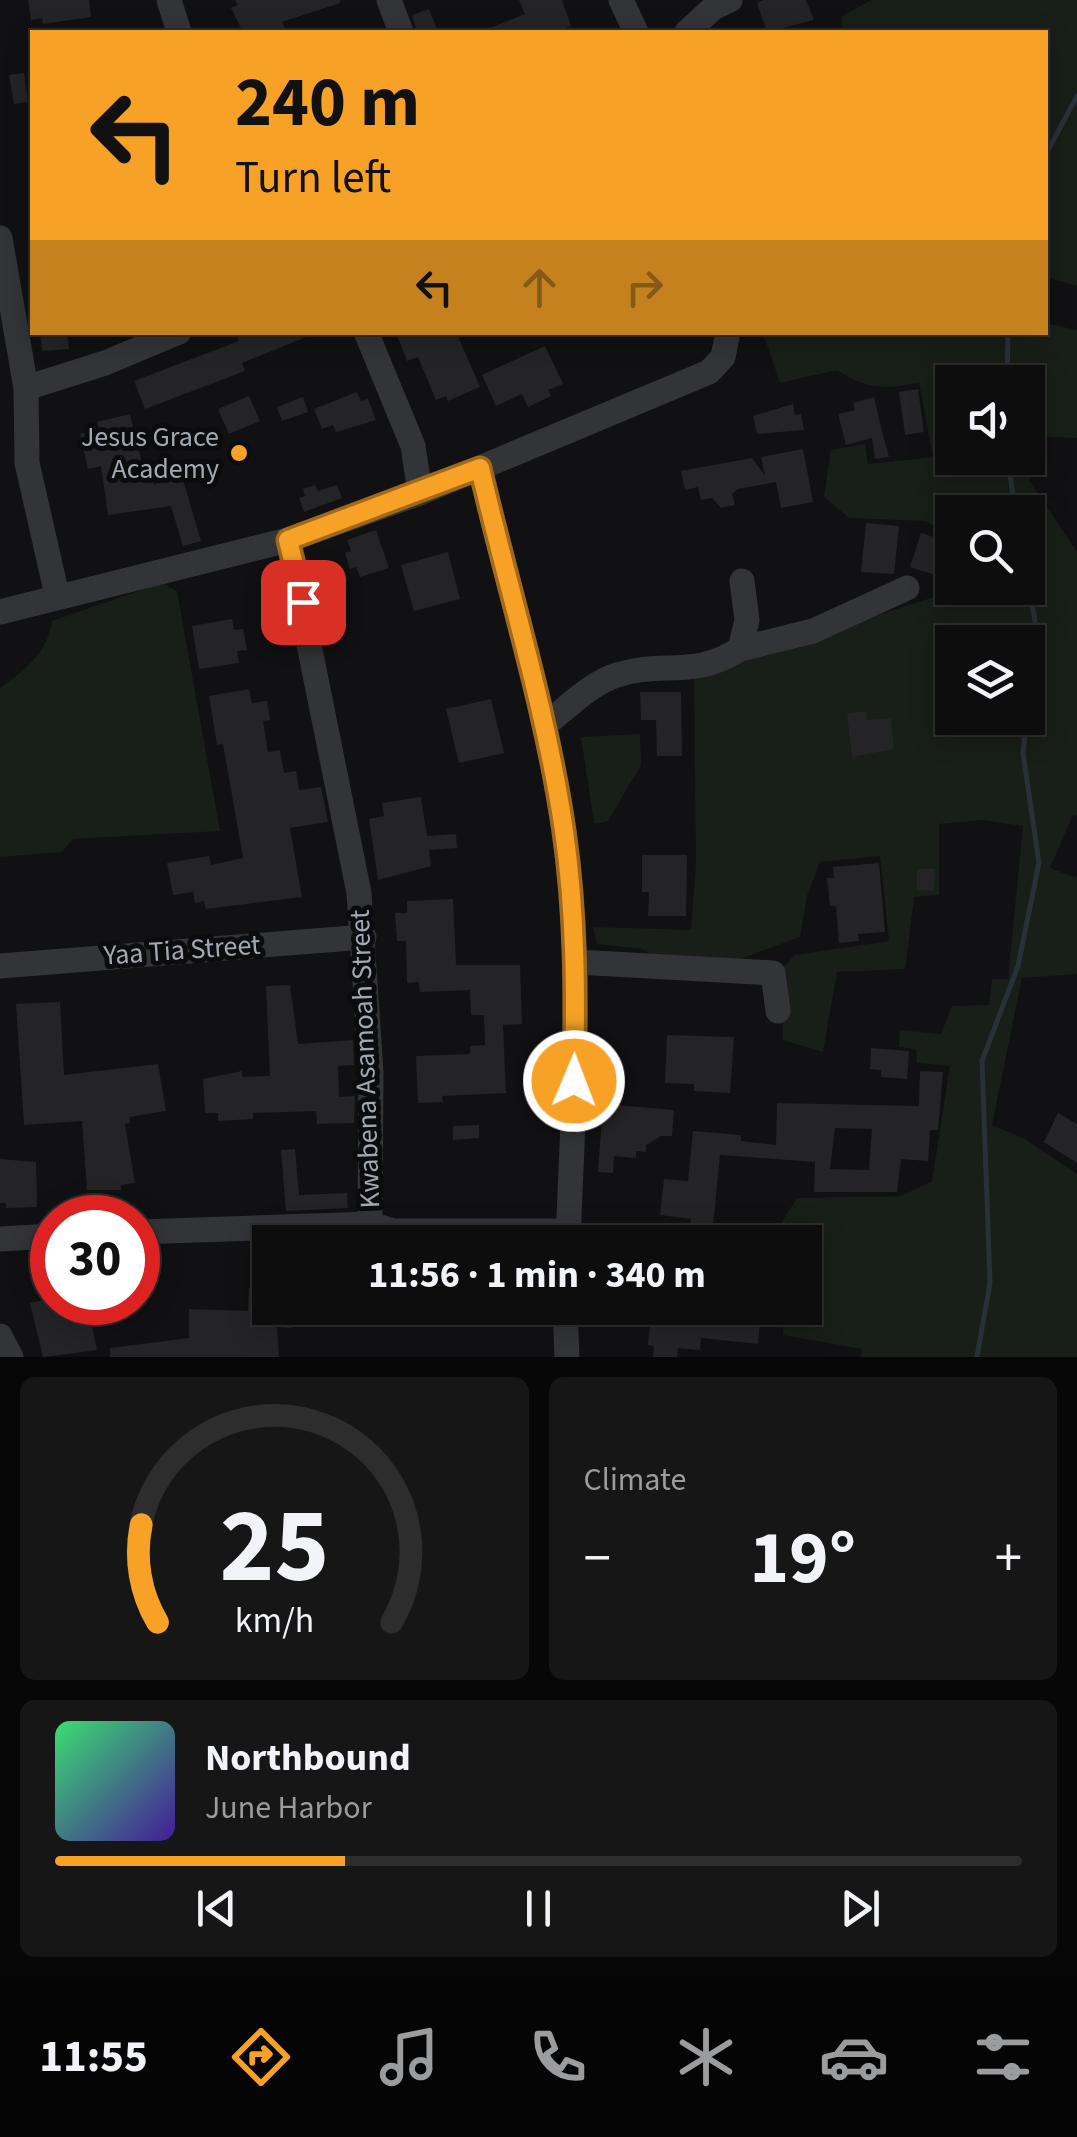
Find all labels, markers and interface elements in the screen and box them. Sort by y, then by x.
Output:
text: 240 m [235,53,420,153]
icon: left [70,70,200,200]
text: Turn left [235,146,391,210]
icon: left [407,260,462,315]
icon: ahead [512,260,567,315]
icon: right [617,260,672,315]
map controls [935,365,1045,735]
button: sound [935,365,1045,475]
place label: Jesus Grace Academy [81,417,219,489]
marker: Jesus Grace Academy [228,442,250,464]
button: search [935,495,1045,605]
pin [261,560,346,645]
icon: arrive [276,575,331,630]
button: layers [935,625,1045,735]
street label: Kwabena Asamoah Street [340,908,390,1209]
street label: Yaa Tia Street [101,925,262,975]
position arrow [522,1029,626,1133]
speed limit sign: 30 [30,1195,160,1325]
text: 11:56 · 1 min · 340 m [368,1248,706,1302]
text: Climate [584,1457,686,1503]
text: 25 [219,1474,329,1622]
text: 19° [749,1505,856,1612]
text: − [584,1520,611,1598]
text: + [995,1520,1022,1598]
text: km/h [235,1595,314,1646]
text: Northbound [205,1731,411,1785]
text: June Harbor [205,1785,372,1831]
icon: previous [189,1881,244,1936]
icon: pause [511,1881,566,1936]
icon: next [833,1881,888,1936]
icon: directions [226,2022,296,2092]
icon: music [374,2022,444,2092]
icon: phone [523,2022,593,2092]
icon: climate [671,2022,741,2092]
icon: car [819,2022,889,2092]
icon: filters [968,2022,1038,2092]
text: 11:55 [39,2025,148,2089]

